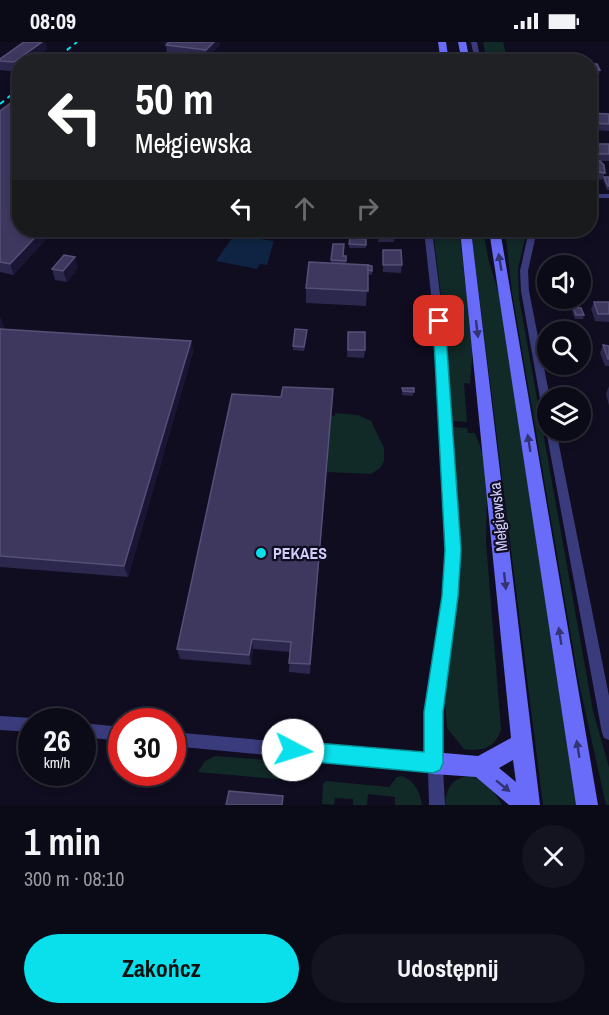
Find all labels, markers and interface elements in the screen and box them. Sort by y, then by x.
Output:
text: 08:09 [30,6,76,36]
text: 50 m [135,71,214,127]
icon: left [36,78,114,156]
text: Mełgiewska [135,125,252,161]
icon: left [225,192,258,225]
icon: ahead [288,192,321,225]
icon: right [351,192,384,225]
one-way arrow [495,252,504,271]
map controls [537,255,591,441]
button: sound [537,255,591,309]
pin [413,295,464,346]
icon: arrive [422,304,455,337]
one-way arrow [472,320,481,339]
button: search [537,321,591,375]
button: layers [537,387,591,441]
one-way arrow [525,433,534,452]
street label: Mełgiewska [483,481,513,553]
place label: PEKAES [273,542,327,564]
marker: PEKAES [254,546,268,560]
one-way arrow [500,571,509,590]
one-way arrow [555,626,564,645]
speed limit sign: 30 [108,708,186,786]
position arrow [261,718,325,782]
text: 26 [43,720,71,760]
one-way arrow [573,740,582,759]
text: km/h [44,752,70,773]
one-way arrow [495,779,510,792]
text: 1 min [24,818,101,866]
button: close [522,825,585,888]
text: 300 m · 08:10 [24,865,124,892]
button: Zakończ [24,934,299,1003]
button: Udostępnij [311,934,585,1003]

